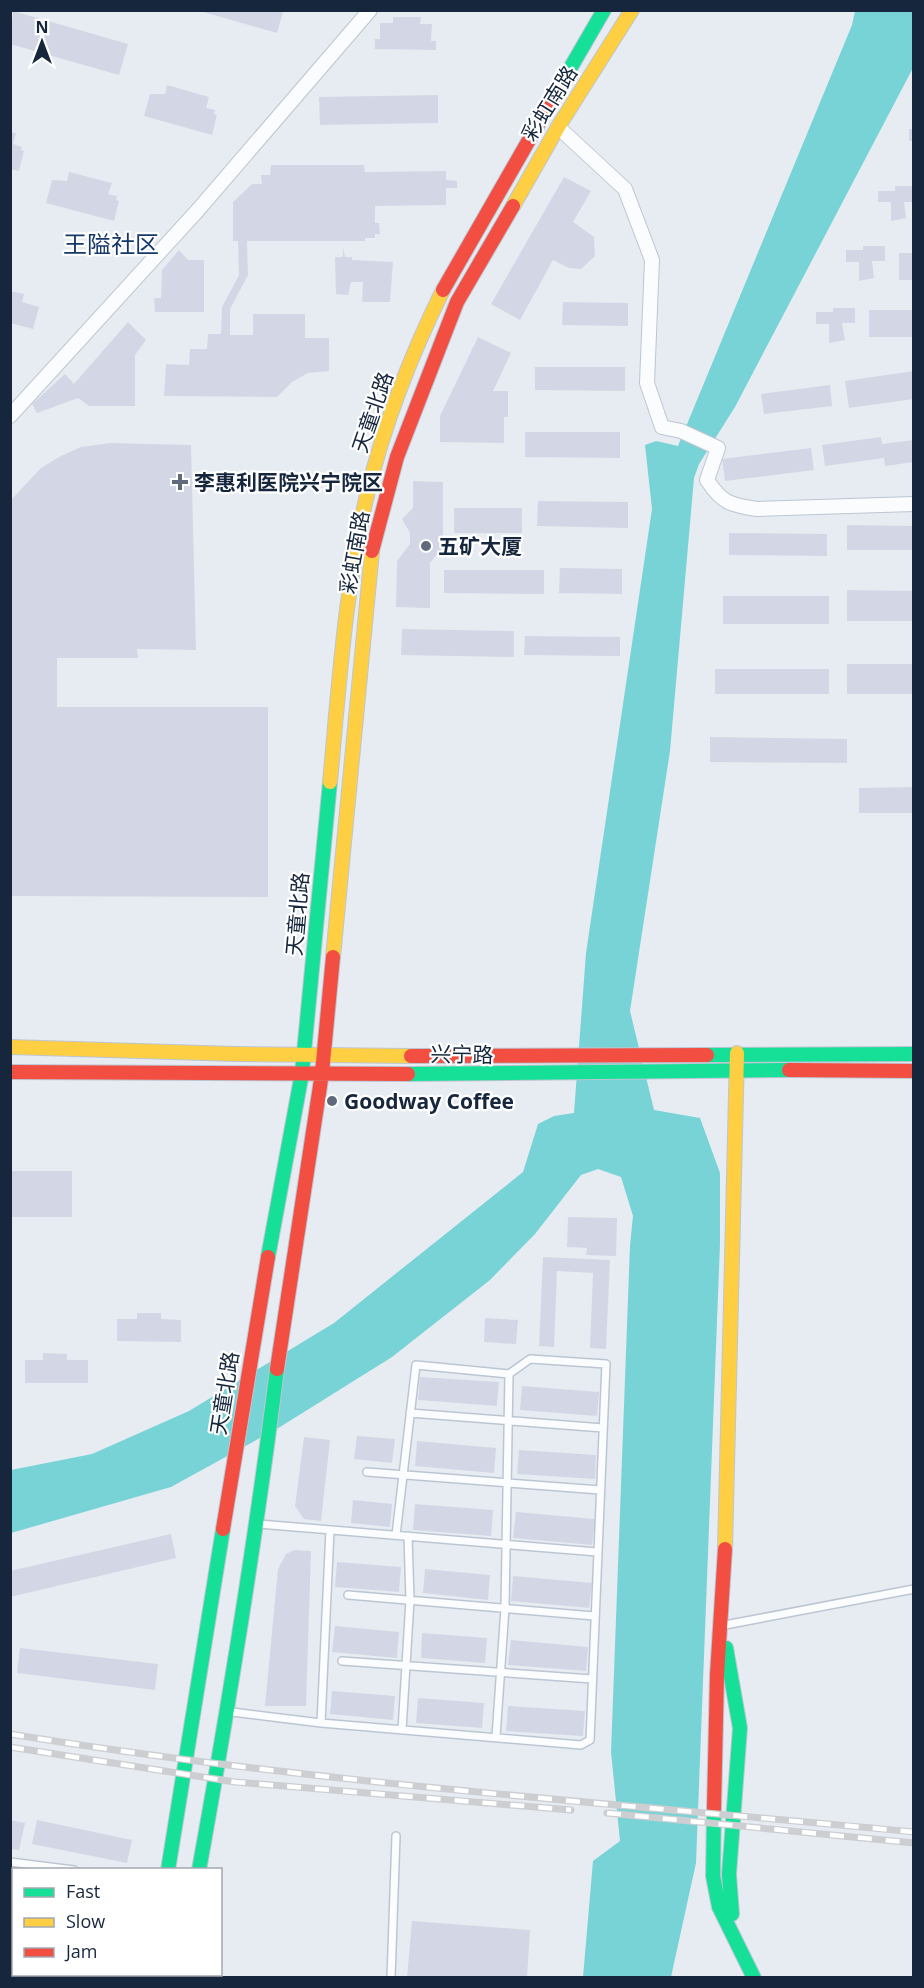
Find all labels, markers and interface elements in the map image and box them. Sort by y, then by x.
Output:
north arrow [12,12,72,72]
text: N [35,16,49,38]
street label: 彩虹南路 [515,60,583,146]
district label: 王隘社区 [63,227,159,260]
street label: 天童北路 [345,368,399,456]
place label: 李惠利医院兴宁院区 [194,468,383,496]
marker: 李惠利医院兴宁院区 [171,473,189,491]
street label: 彩虹南路 [333,508,375,596]
place label: 五矿大厦 [438,532,522,560]
marker: 五矿大厦 [419,539,433,553]
street label: 天童北路 [279,871,315,957]
street label: 兴宁路 [430,1039,494,1069]
place label: Goodway Coffee [344,1087,514,1115]
marker: Goodway Coffee [325,1094,339,1108]
street label: 天童北路 [204,1349,244,1437]
legend [12,1868,222,1976]
text: Fast [66,1879,100,1903]
text: Slow [66,1909,105,1933]
text: Jam [64,1939,98,1963]

